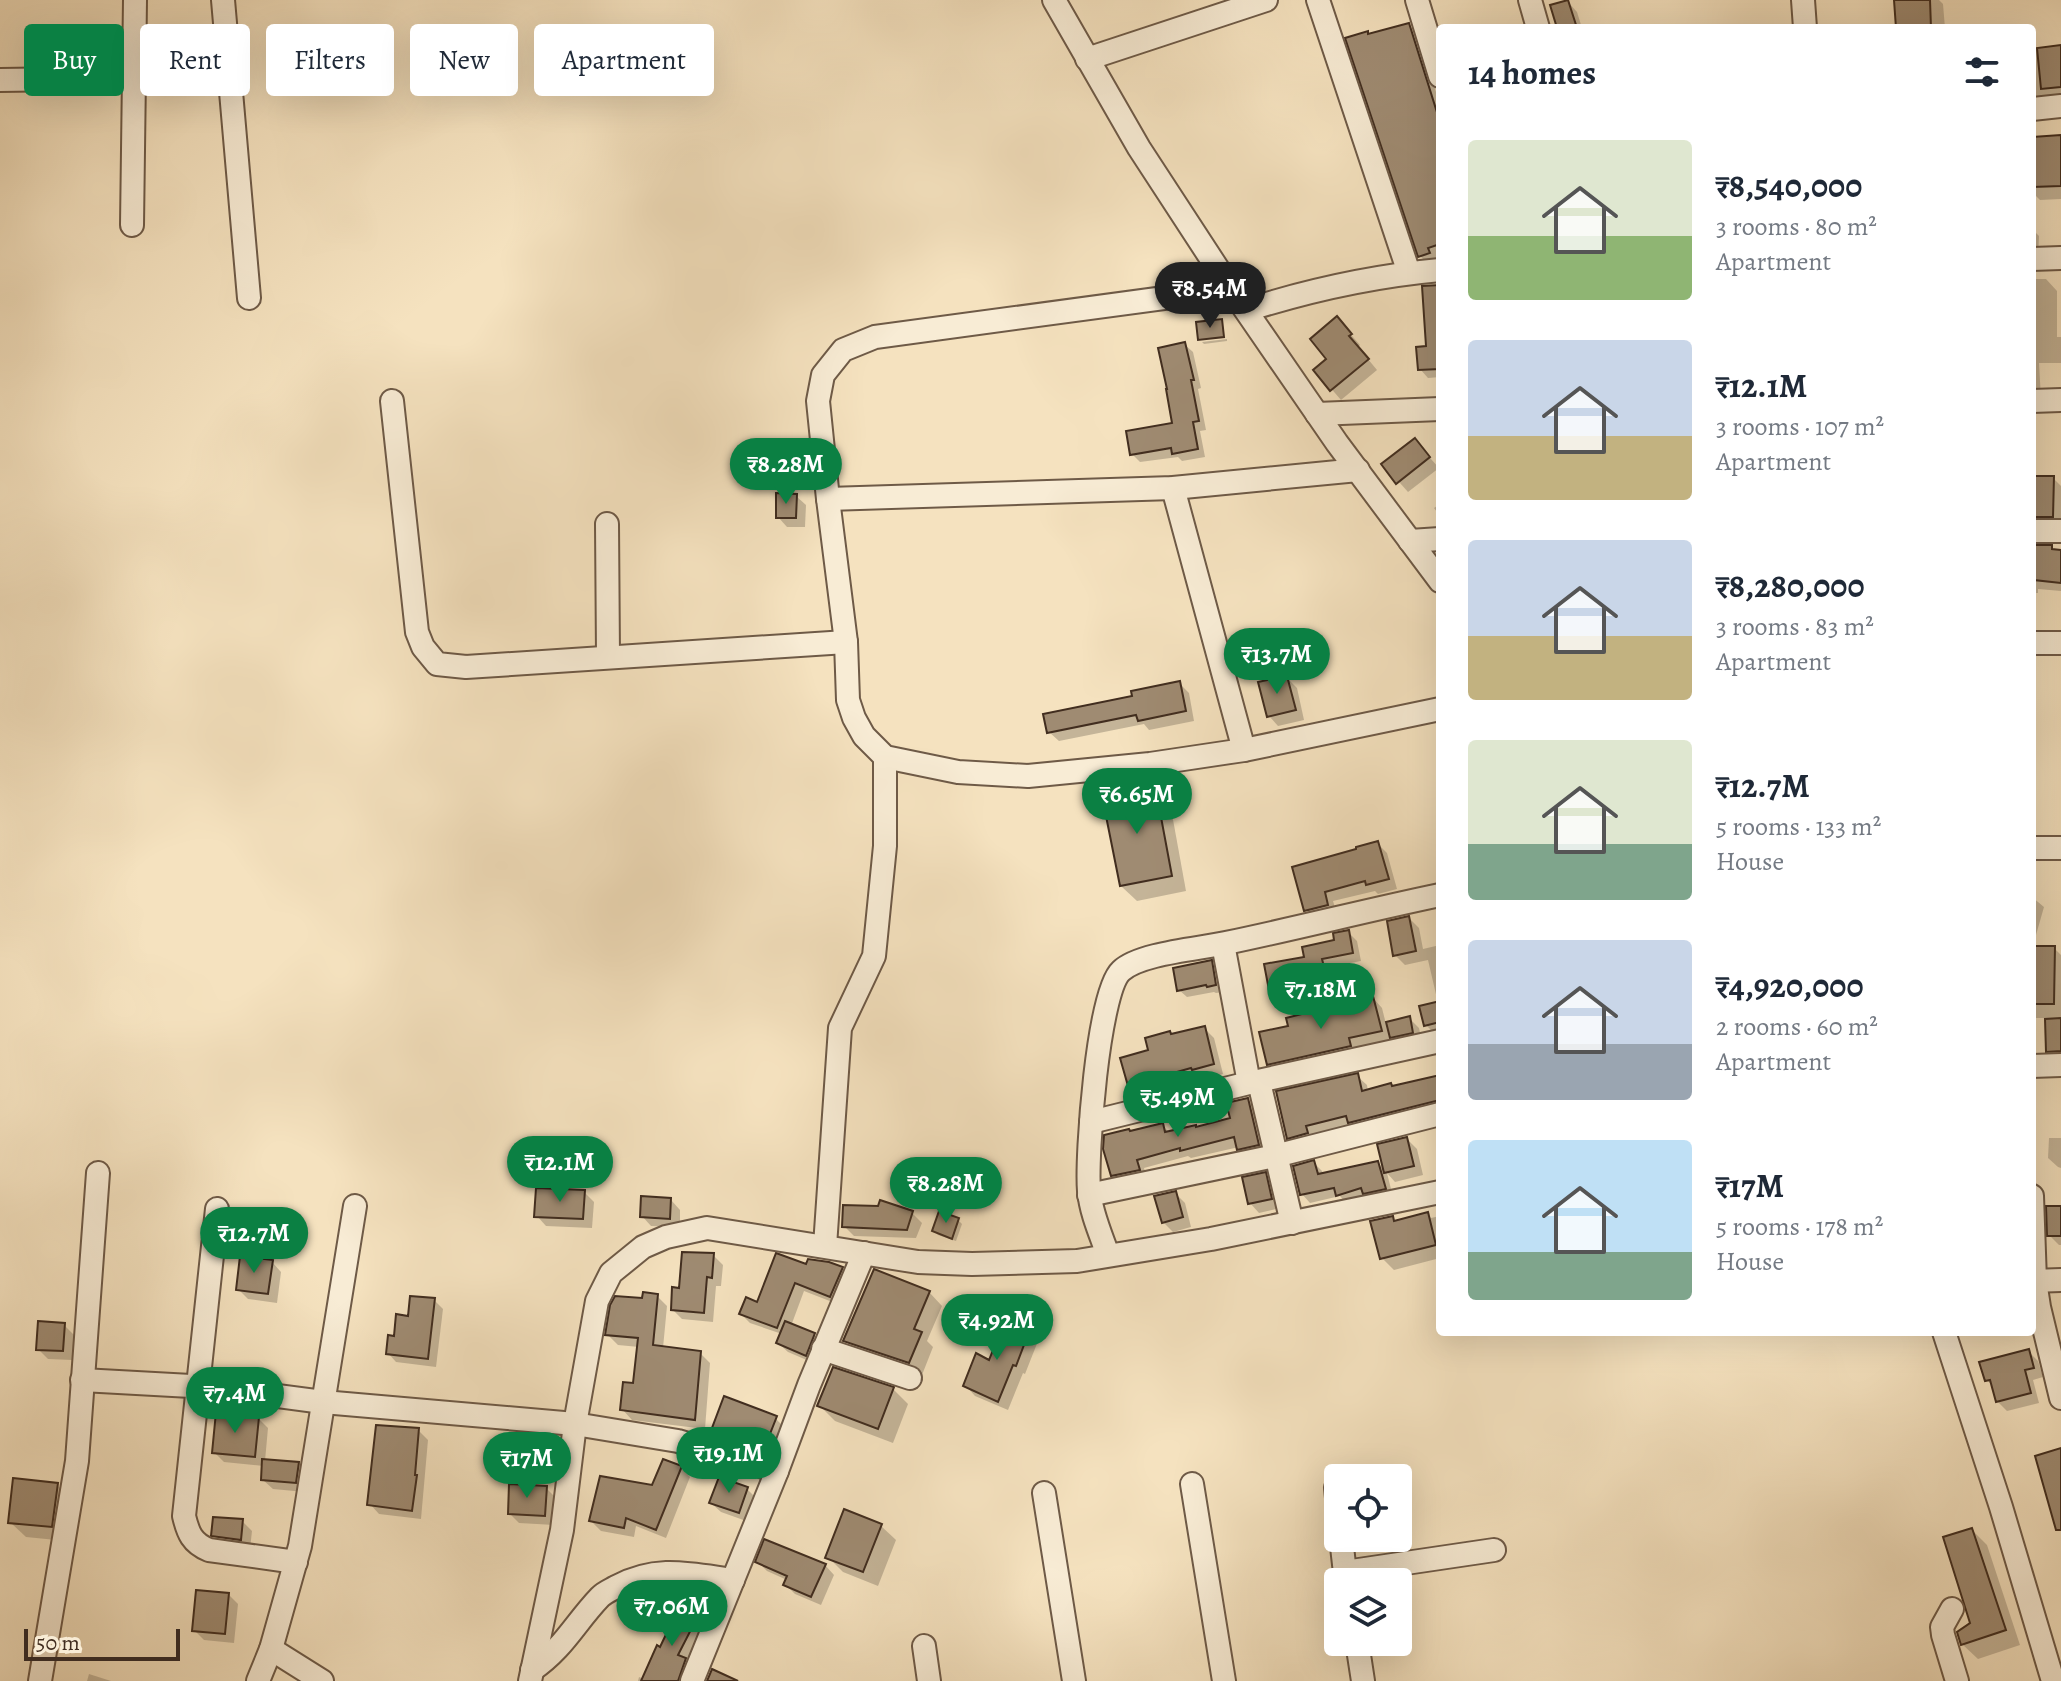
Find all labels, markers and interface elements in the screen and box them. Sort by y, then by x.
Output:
chip: Buy [24,24,124,96]
chip: Rent [140,24,250,96]
chip: Filters [266,24,394,96]
chip: New [410,24,518,96]
chip: Apartment [534,24,714,96]
text: 14 homes [1468,49,1596,96]
icon: filters [1960,50,2004,94]
text: ₹8,540,000 [1716,162,1862,209]
icon: home [1532,172,1628,268]
text: 3 rooms · 80 m² [1716,209,1877,244]
text: Apartment [1716,244,1831,279]
pin: ₹8.54M [1145,262,1275,330]
text: ₹8.54M [1173,270,1247,305]
text: ₹12.1M [1716,362,1807,409]
icon: home [1532,372,1628,468]
text: 3 rooms · 107 m² [1716,409,1884,444]
pin: ₹8.28M [721,438,851,506]
text: Apartment [1716,444,1831,479]
text: ₹8.28M [748,446,824,481]
text: ₹8,280,000 [1716,562,1864,609]
icon: home [1532,572,1628,668]
text: 3 rooms · 83 m² [1716,609,1874,644]
pin: ₹13.7M [1212,628,1342,696]
text: ₹13.7M [1242,636,1312,671]
text: Apartment [1716,644,1831,679]
text: ₹12.7M [1716,762,1810,809]
pin: ₹6.65M [1072,768,1202,836]
icon: home [1532,772,1628,868]
text: ₹6.65M [1100,776,1174,811]
text: 5 rooms · 133 m² [1716,809,1881,844]
text: House [1716,844,1784,879]
text: ₹4,920,000 [1716,962,1864,1009]
pin: ₹7.18M [1256,963,1386,1031]
text: ₹7.18M [1285,971,1357,1006]
icon: home [1532,972,1628,1068]
text: 2 rooms · 60 m² [1716,1009,1878,1044]
text: Apartment [1716,1044,1831,1079]
pin: ₹5.49M [1113,1071,1243,1139]
text: ₹5.49M [1141,1079,1215,1114]
pin: ₹12.1M [495,1136,625,1204]
text: ₹12.1M [525,1144,595,1179]
pin: ₹8.28M [881,1157,1011,1225]
text: ₹17M [1716,1162,1784,1209]
text: ₹8.28M [908,1165,984,1200]
icon: home [1532,1172,1628,1268]
pin: ₹12.7M [189,1207,319,1275]
text: 5 rooms · 178 m² [1716,1209,1883,1244]
text: ₹12.7M [218,1215,290,1250]
text: House [1716,1244,1784,1279]
pin: ₹4.92M [932,1294,1062,1362]
text: ₹4.92M [959,1302,1035,1337]
pin: ₹7.4M [179,1367,291,1435]
text: ₹7.4M [204,1375,266,1410]
pin: ₹19.1M [664,1427,794,1495]
pin: ₹17M [480,1432,574,1500]
text: ₹19.1M [694,1435,764,1470]
text: ₹17M [501,1440,553,1475]
map controls [1324,1464,1412,1656]
button: locate [1324,1464,1412,1552]
button: layers [1324,1568,1412,1656]
pin: ₹7.06M [607,1580,737,1648]
text: ₹7.06M [634,1588,710,1623]
scale bar [24,1625,180,1661]
text: 50 m [36,1628,80,1658]

